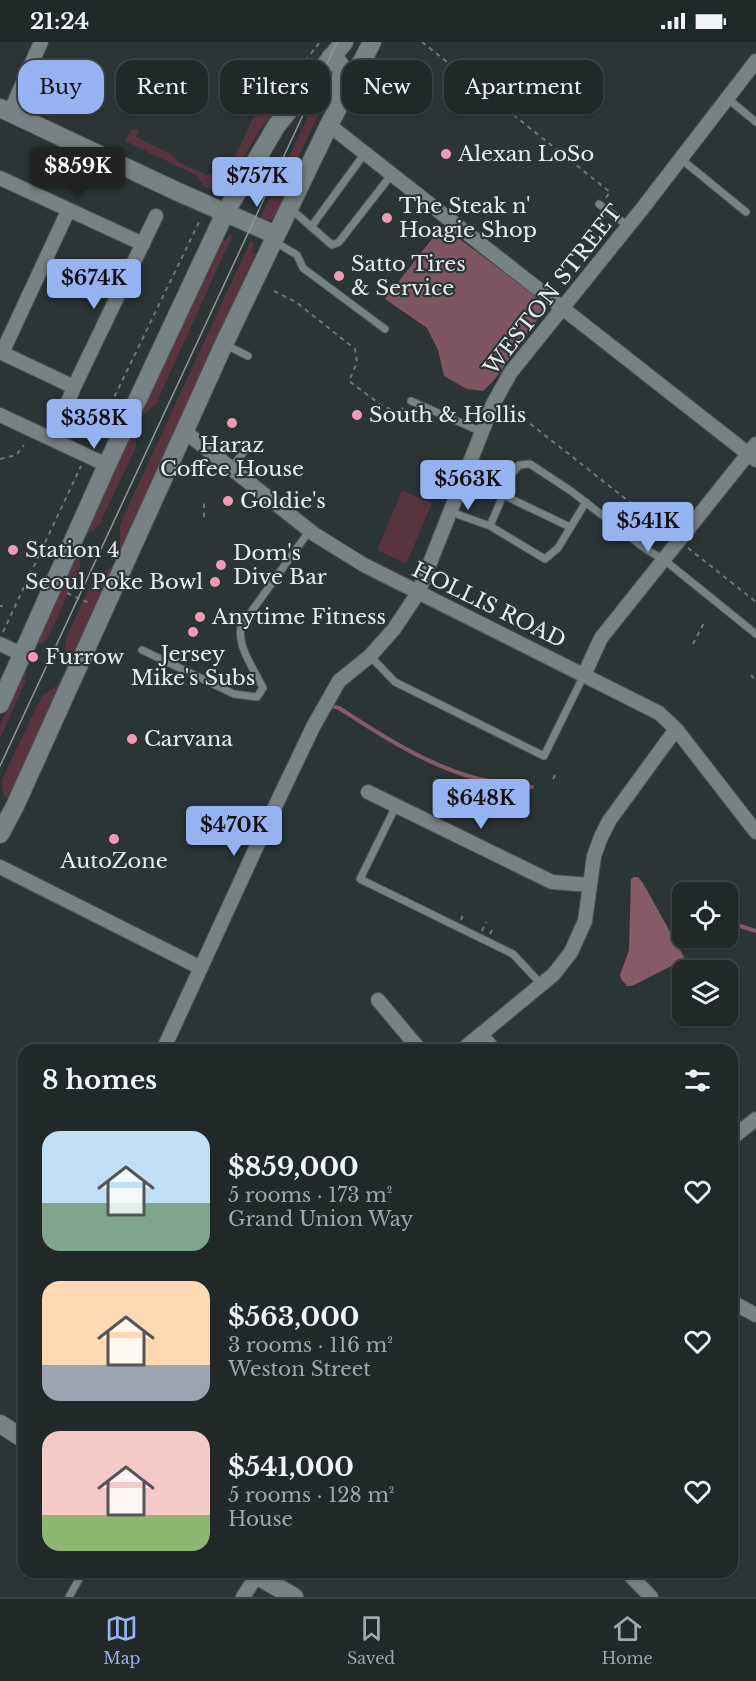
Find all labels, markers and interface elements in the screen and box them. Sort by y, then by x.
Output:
text: 21:24 [30,8,89,35]
chip: Buy [18,60,104,114]
chip: Rent [116,60,208,114]
chip: Filters [220,60,330,114]
chip: New [342,60,432,114]
chip: Apartment [444,60,603,114]
place label: Alexan LoSo [457,141,594,167]
pin: $859K [36,147,120,198]
marker: Alexan LoSo [439,147,453,161]
text: $859K [44,154,112,178]
pin: $757K [215,157,299,208]
text: $757K [226,164,288,188]
place label: The Steak n' Hoagie Shop [399,193,537,243]
street label: WESTON STREET [478,200,628,381]
marker: The Steak n' Hoagie Shop [380,211,394,225]
place label: Satto Tires & Service [351,251,466,301]
pin: $674K [52,259,136,310]
text: $674K [61,266,127,290]
marker: Satto Tires & Service [332,269,346,283]
pin: $358K [52,399,136,450]
place label: South & Hollis [369,402,526,428]
text: $358K [61,406,127,430]
marker: South & Hollis [350,408,364,422]
marker: Haraz Coffee House [225,416,239,430]
place label: Haraz Coffee House [160,432,304,482]
pin: $563K [426,460,510,511]
text: $563K [434,467,502,491]
place label: Goldie's [240,488,326,514]
marker: Goldie's [221,494,235,508]
pin: $541K [606,502,690,553]
text: $541K [616,509,680,533]
place label: Station 4 [25,537,120,563]
place label: Dom's Dive Bar [233,540,327,590]
marker: Station 4 [6,543,20,557]
street label: HOLLIS ROAD [408,557,570,653]
marker: Dom's Dive Bar [214,558,228,572]
place label: Seoul Poke Bowl [25,569,203,595]
marker: Seoul Poke Bowl [208,575,222,589]
place label: Anytime Fitness [211,604,386,630]
marker: Anytime Fitness [193,610,207,624]
marker: Jersey Mike's Subs [186,625,200,639]
place label: Jersey Mike's Subs [131,641,255,691]
place label: Furrow [45,644,124,670]
marker: Furrow [26,650,40,664]
place label: Carvana [144,726,233,752]
marker: Carvana [125,732,139,746]
pin: $648K [439,779,523,830]
text: $648K [447,786,515,810]
pin: $470K [192,806,276,857]
text: $470K [200,813,268,837]
marker: AutoZone [107,832,121,846]
place label: AutoZone [59,848,168,874]
map controls [672,882,738,1026]
button: locate [672,882,738,948]
button: layers [672,960,738,1026]
text: 8 homes [42,1064,157,1096]
icon: filters [681,1064,714,1097]
text: $859,000 [228,1151,359,1183]
icon: home [90,1155,162,1227]
icon: heart [681,1175,714,1208]
text: 5 rooms · 173 m² [228,1183,392,1207]
text: Grand Union Way [228,1207,413,1231]
text: $563,000 [228,1301,359,1333]
icon: home [90,1305,162,1377]
icon: heart [681,1325,714,1358]
text: 3 rooms · 116 m² [228,1333,393,1357]
text: Weston Street [228,1357,371,1381]
text: $541,000 [228,1451,354,1483]
icon: home [90,1455,162,1527]
icon: heart [681,1475,714,1508]
text: 5 rooms · 128 m² [228,1483,395,1507]
text: House [228,1507,293,1531]
tab: Map [103,1612,140,1668]
tab: Saved [347,1612,395,1668]
tab: Home [602,1612,653,1668]

